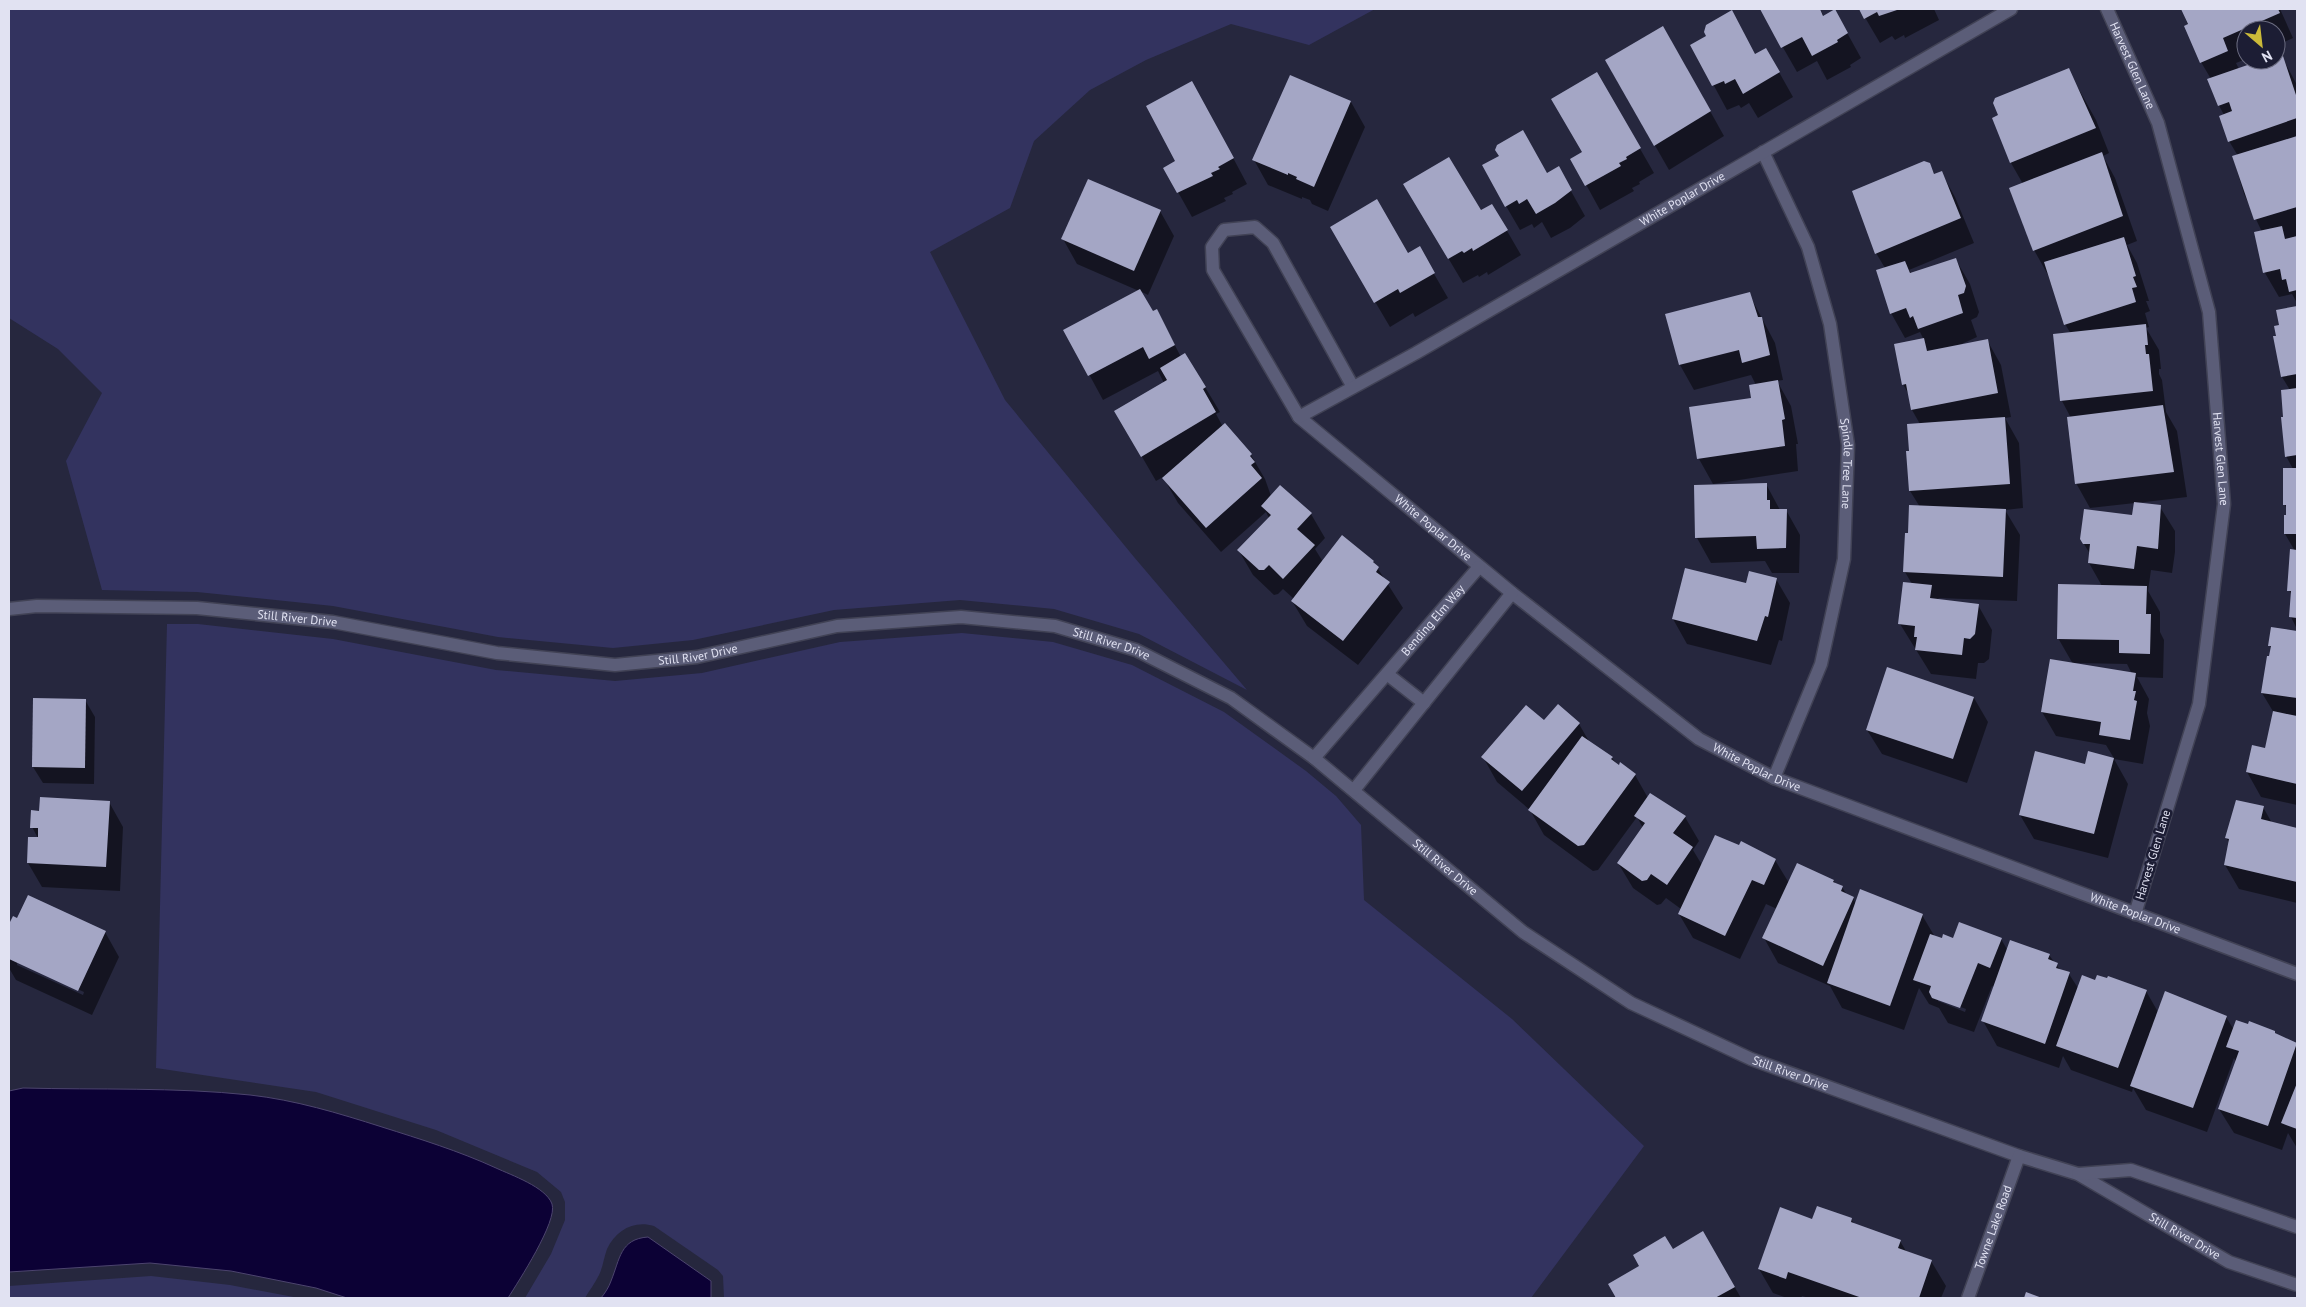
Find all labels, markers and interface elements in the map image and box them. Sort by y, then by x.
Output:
street label: Harvest Glen Lane [2107,20,2159,111]
north arrow [2236,20,2286,70]
text: N [2259,46,2275,67]
street label: White Poplar Drive [1637,168,1727,229]
street label: Harvest Glen Lane [2210,412,2232,506]
street label: Spindle Tree Lane [1837,417,1856,509]
street label: White Poplar Drive [1392,491,1475,564]
street label: Bending Elm Way [1398,581,1468,659]
street label: Still River Drive [257,606,339,630]
street label: Still River Drive [1071,624,1153,663]
street label: Still River Drive [657,640,739,668]
street label: White Poplar Drive [1710,739,1803,794]
street label: Harvest Glen Lane [2132,808,2173,902]
street label: Still River Drive [1410,835,1481,898]
street label: White Poplar Drive [2088,889,2183,937]
street label: Still River Drive [1750,1052,1831,1094]
street label: Towne Lake Road [1971,1183,2015,1271]
street label: Still River Drive [2146,1209,2223,1262]

